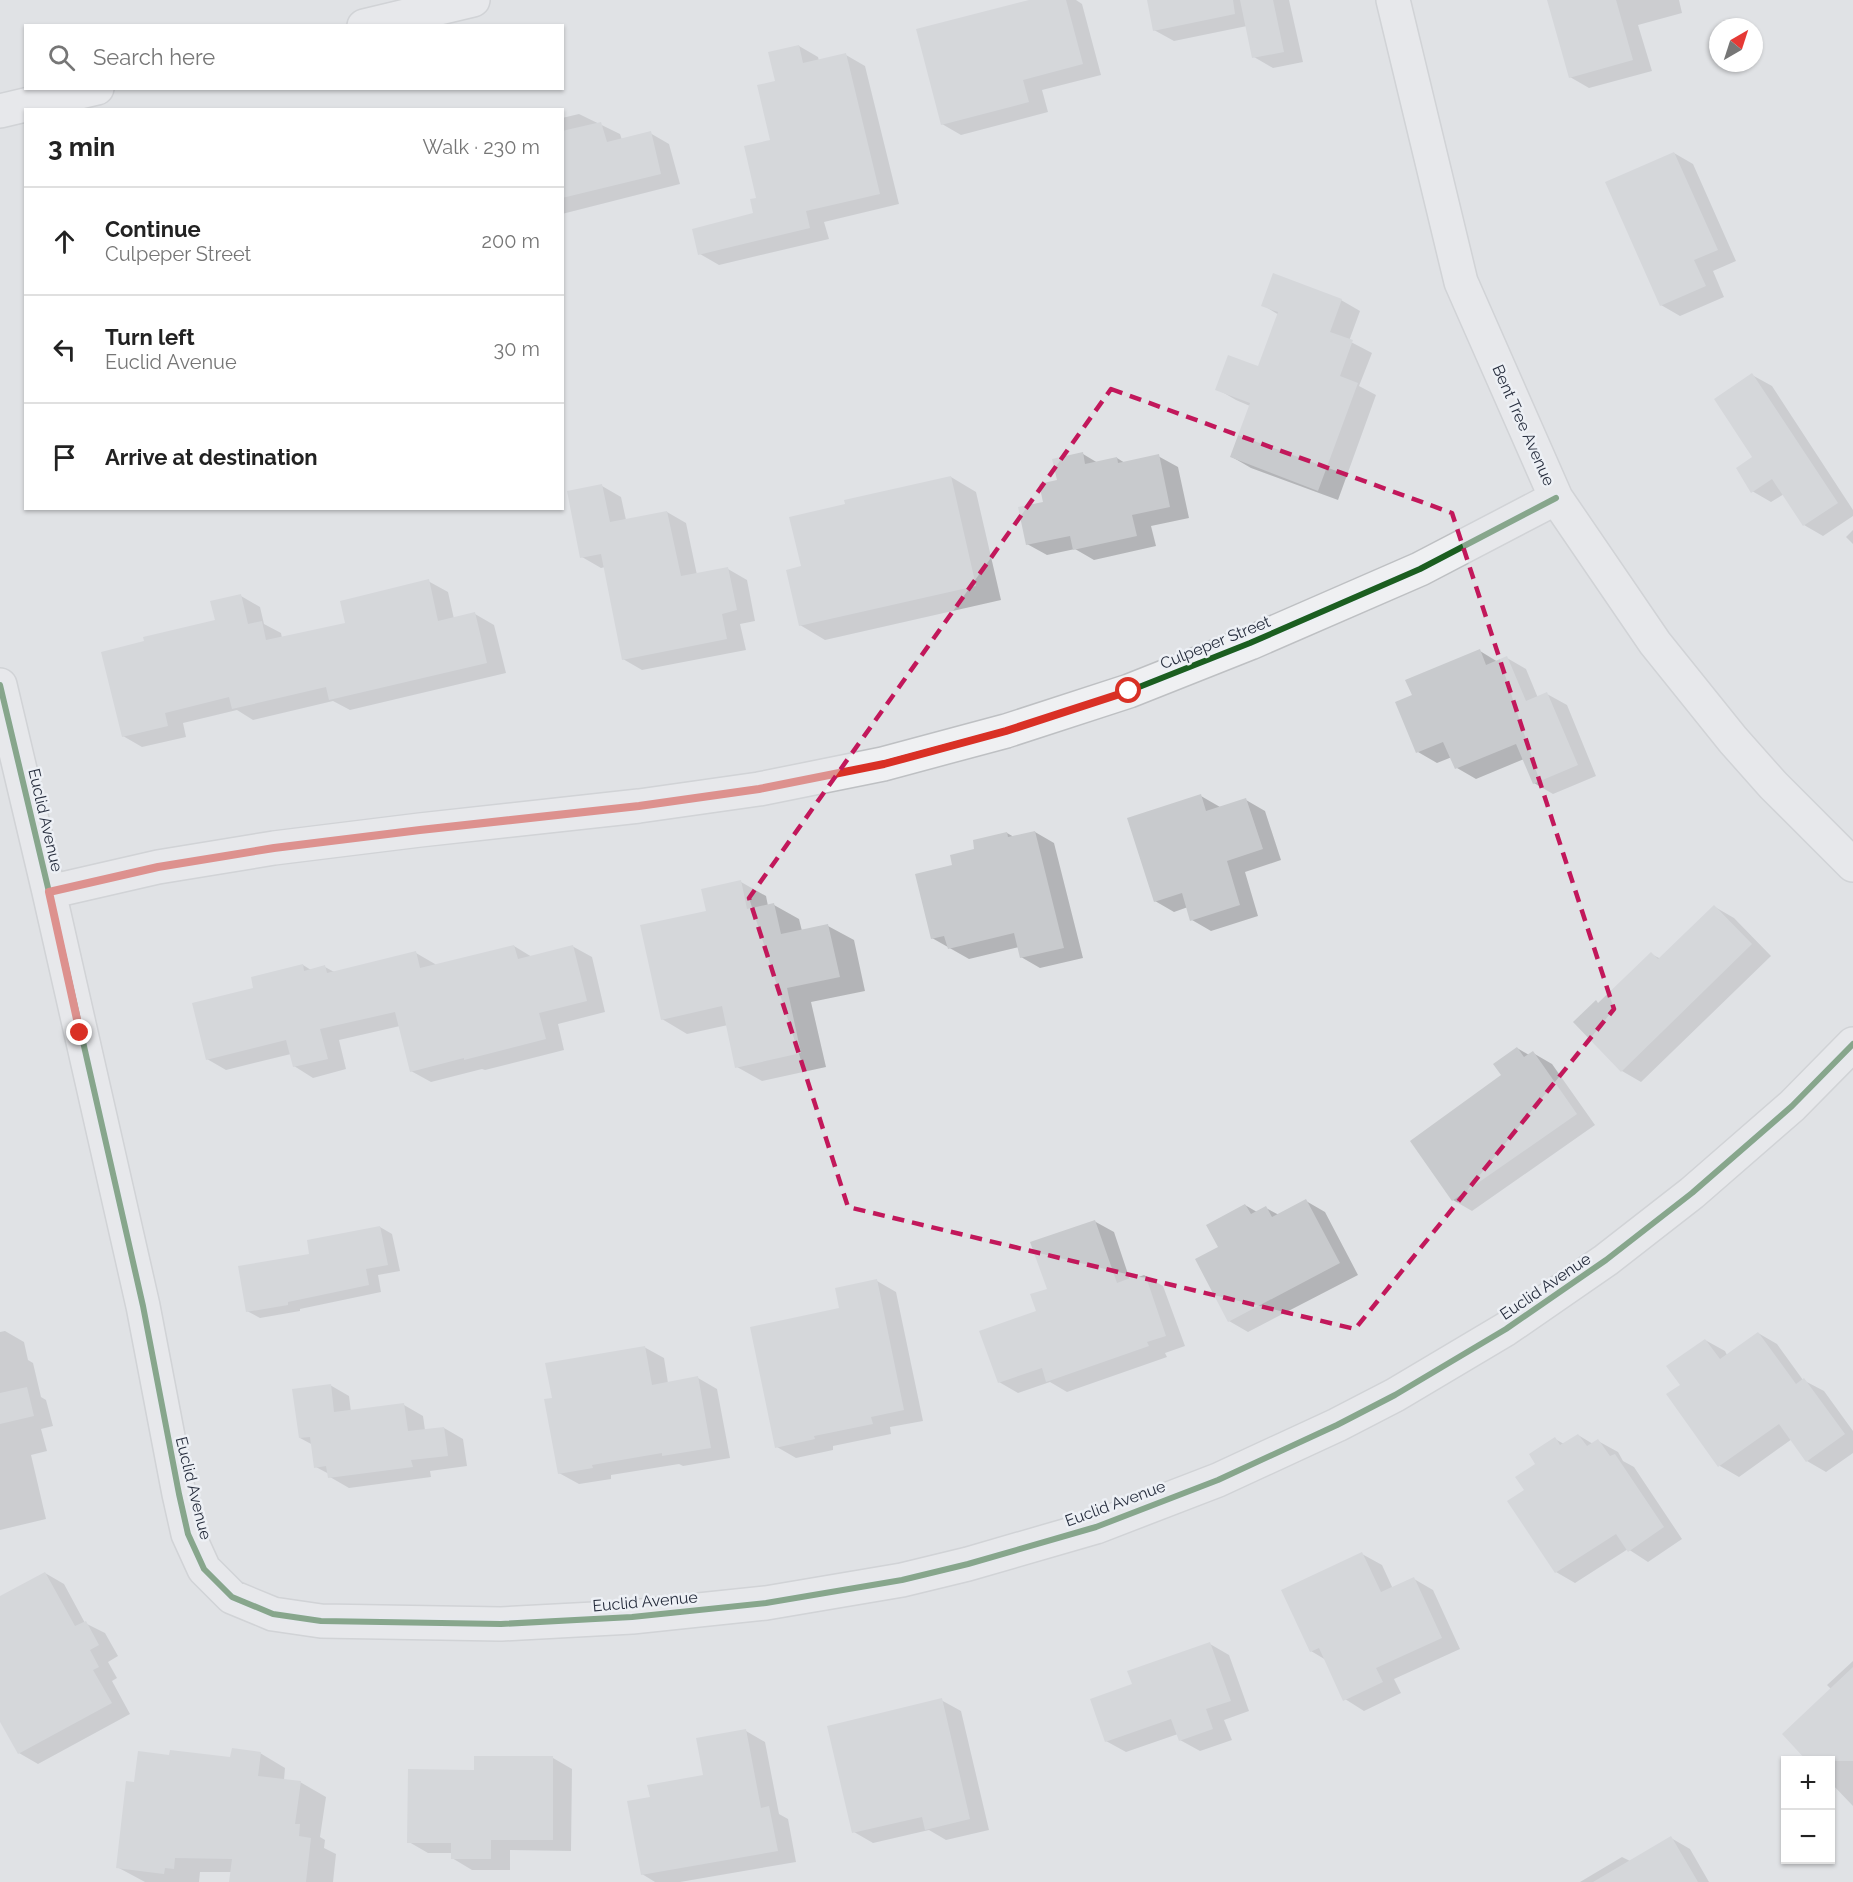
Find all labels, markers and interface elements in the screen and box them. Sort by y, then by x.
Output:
north arrow [1709,18,1763,72]
search box [24,24,564,90]
icon: search [45,41,78,74]
text: Search here [93,44,215,70]
text: 3 min [48,132,115,162]
text: Walk · 230 m [422,135,540,159]
text: Continue [105,216,201,242]
icon: ahead [48,225,81,258]
text: 200 m [482,229,540,253]
text: Culpeper Street [105,242,251,266]
text: Turn left [105,324,195,350]
icon: left [48,333,81,366]
text: 30 m [494,337,540,361]
text: Euclid Avenue [105,350,237,374]
street label: Bent Tree Avenue [1488,362,1559,489]
icon: arrive [48,441,81,474]
text: Arrive at destination [105,444,318,470]
street label: Culpeper Street [1157,611,1274,673]
route start [1115,677,1141,703]
street label: Euclid Avenue [24,767,67,874]
route end [66,1019,92,1045]
street label: Euclid Avenue [1496,1249,1594,1324]
street label: Euclid Avenue [172,1435,215,1542]
street label: Euclid Avenue [1062,1477,1168,1530]
street label: Euclid Avenue [592,1587,698,1616]
map controls [1781,1756,1835,1864]
button: + [1781,1756,1835,1810]
button: − [1781,1810,1835,1864]

